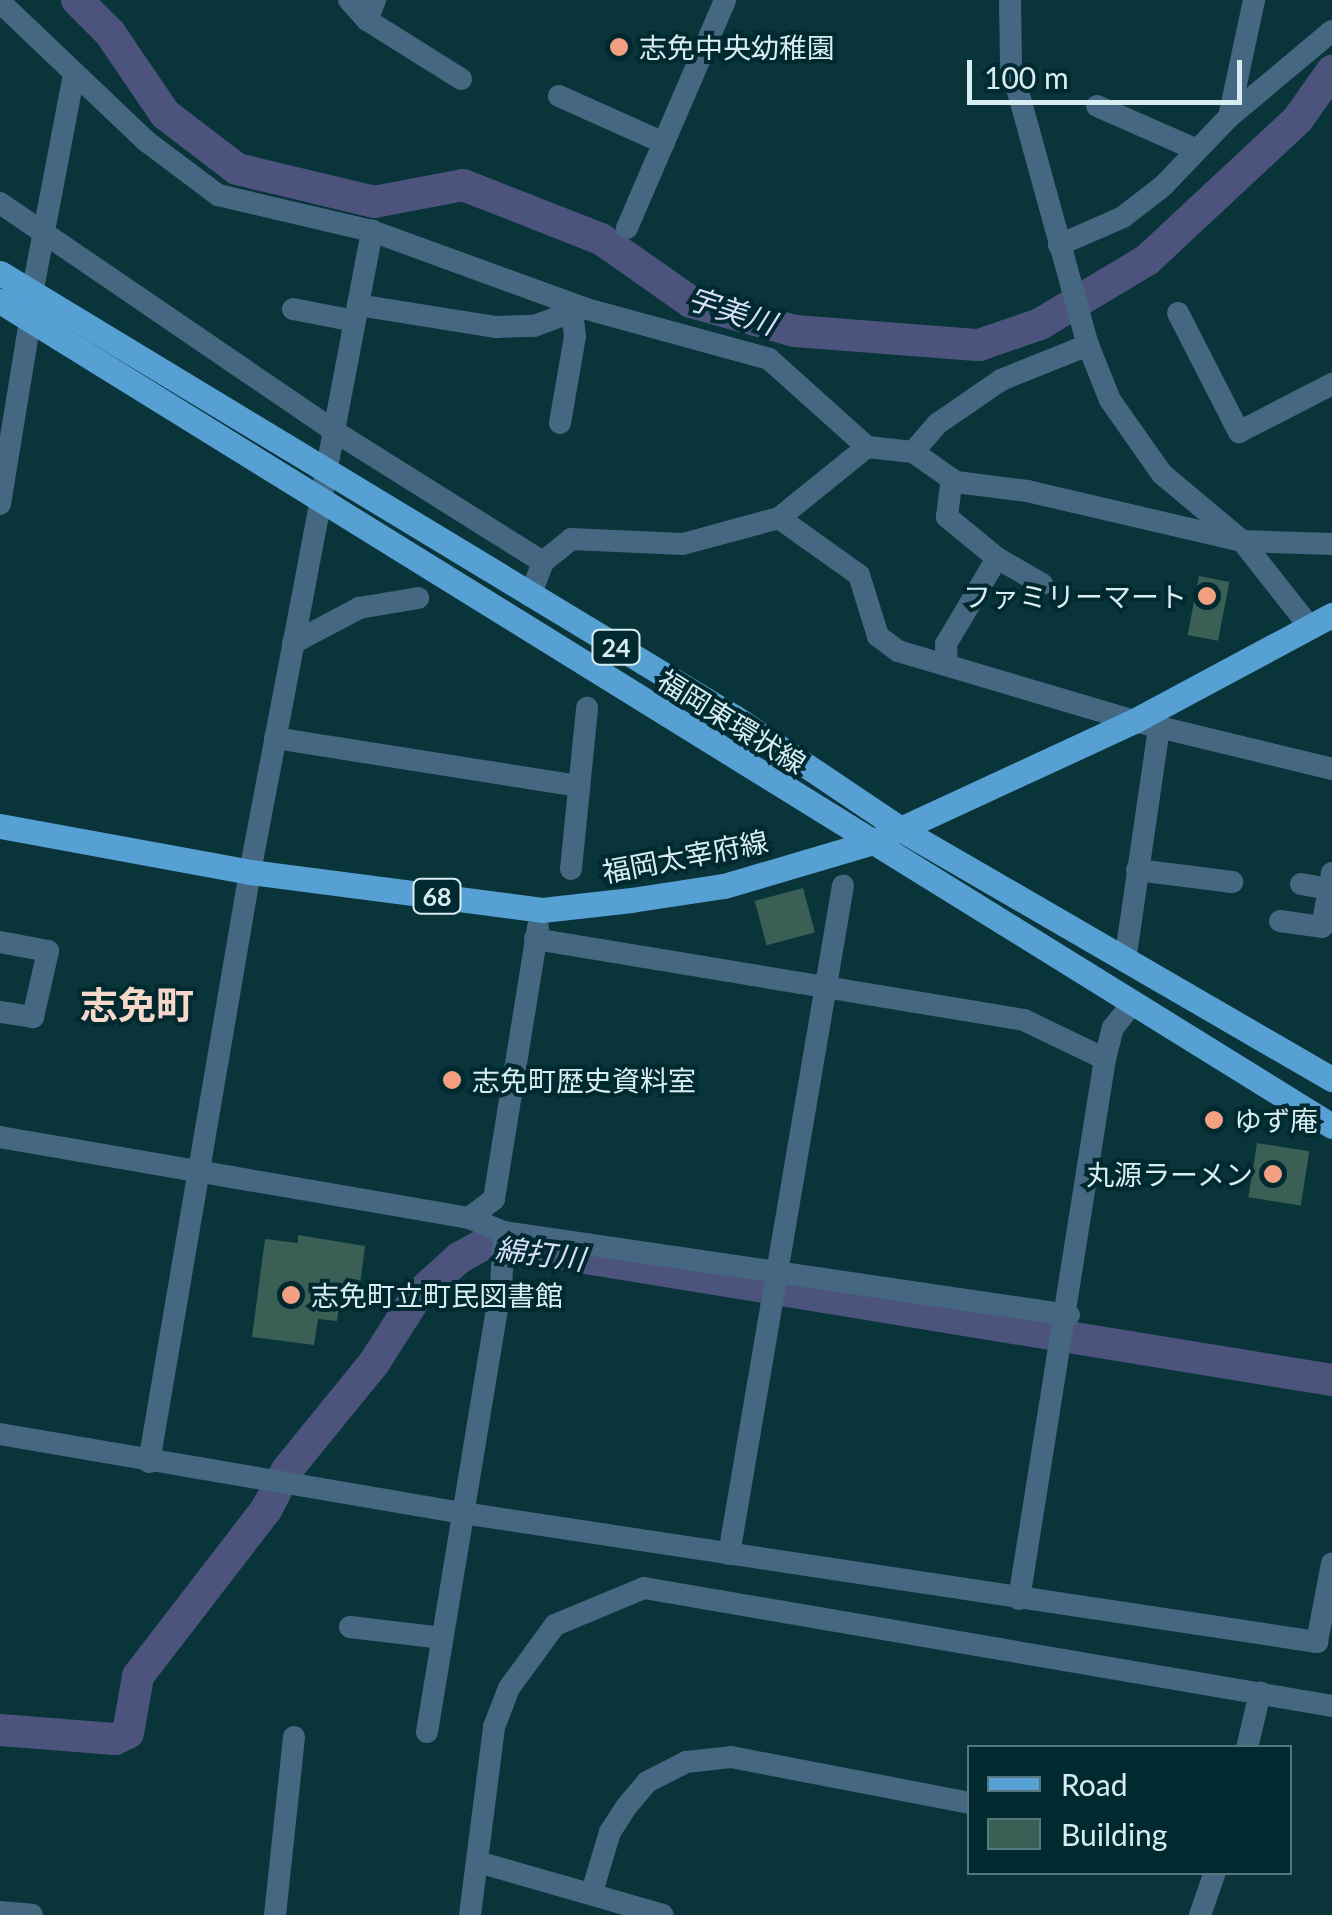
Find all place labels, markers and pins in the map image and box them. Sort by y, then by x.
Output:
place label: 志免中央幼稚園 [639,30,835,64]
marker: 志免中央幼稚園 [608,36,630,58]
place label: ファミリーマート [963,579,1187,613]
marker: ファミリーマート [1196,585,1218,607]
place label: 志免町歴史資料室 [472,1063,696,1097]
marker: 志免町歴史資料室 [441,1069,463,1091]
place label: ゆず庵 [1234,1103,1318,1137]
marker: ゆず庵 [1203,1109,1225,1131]
place label: 丸源ラーメン [1085,1157,1253,1191]
marker: 丸源ラーメン [1262,1163,1284,1185]
place label: 志免町立町民図書館 [311,1278,563,1312]
marker: 志免町立町民図書館 [280,1284,302,1306]

